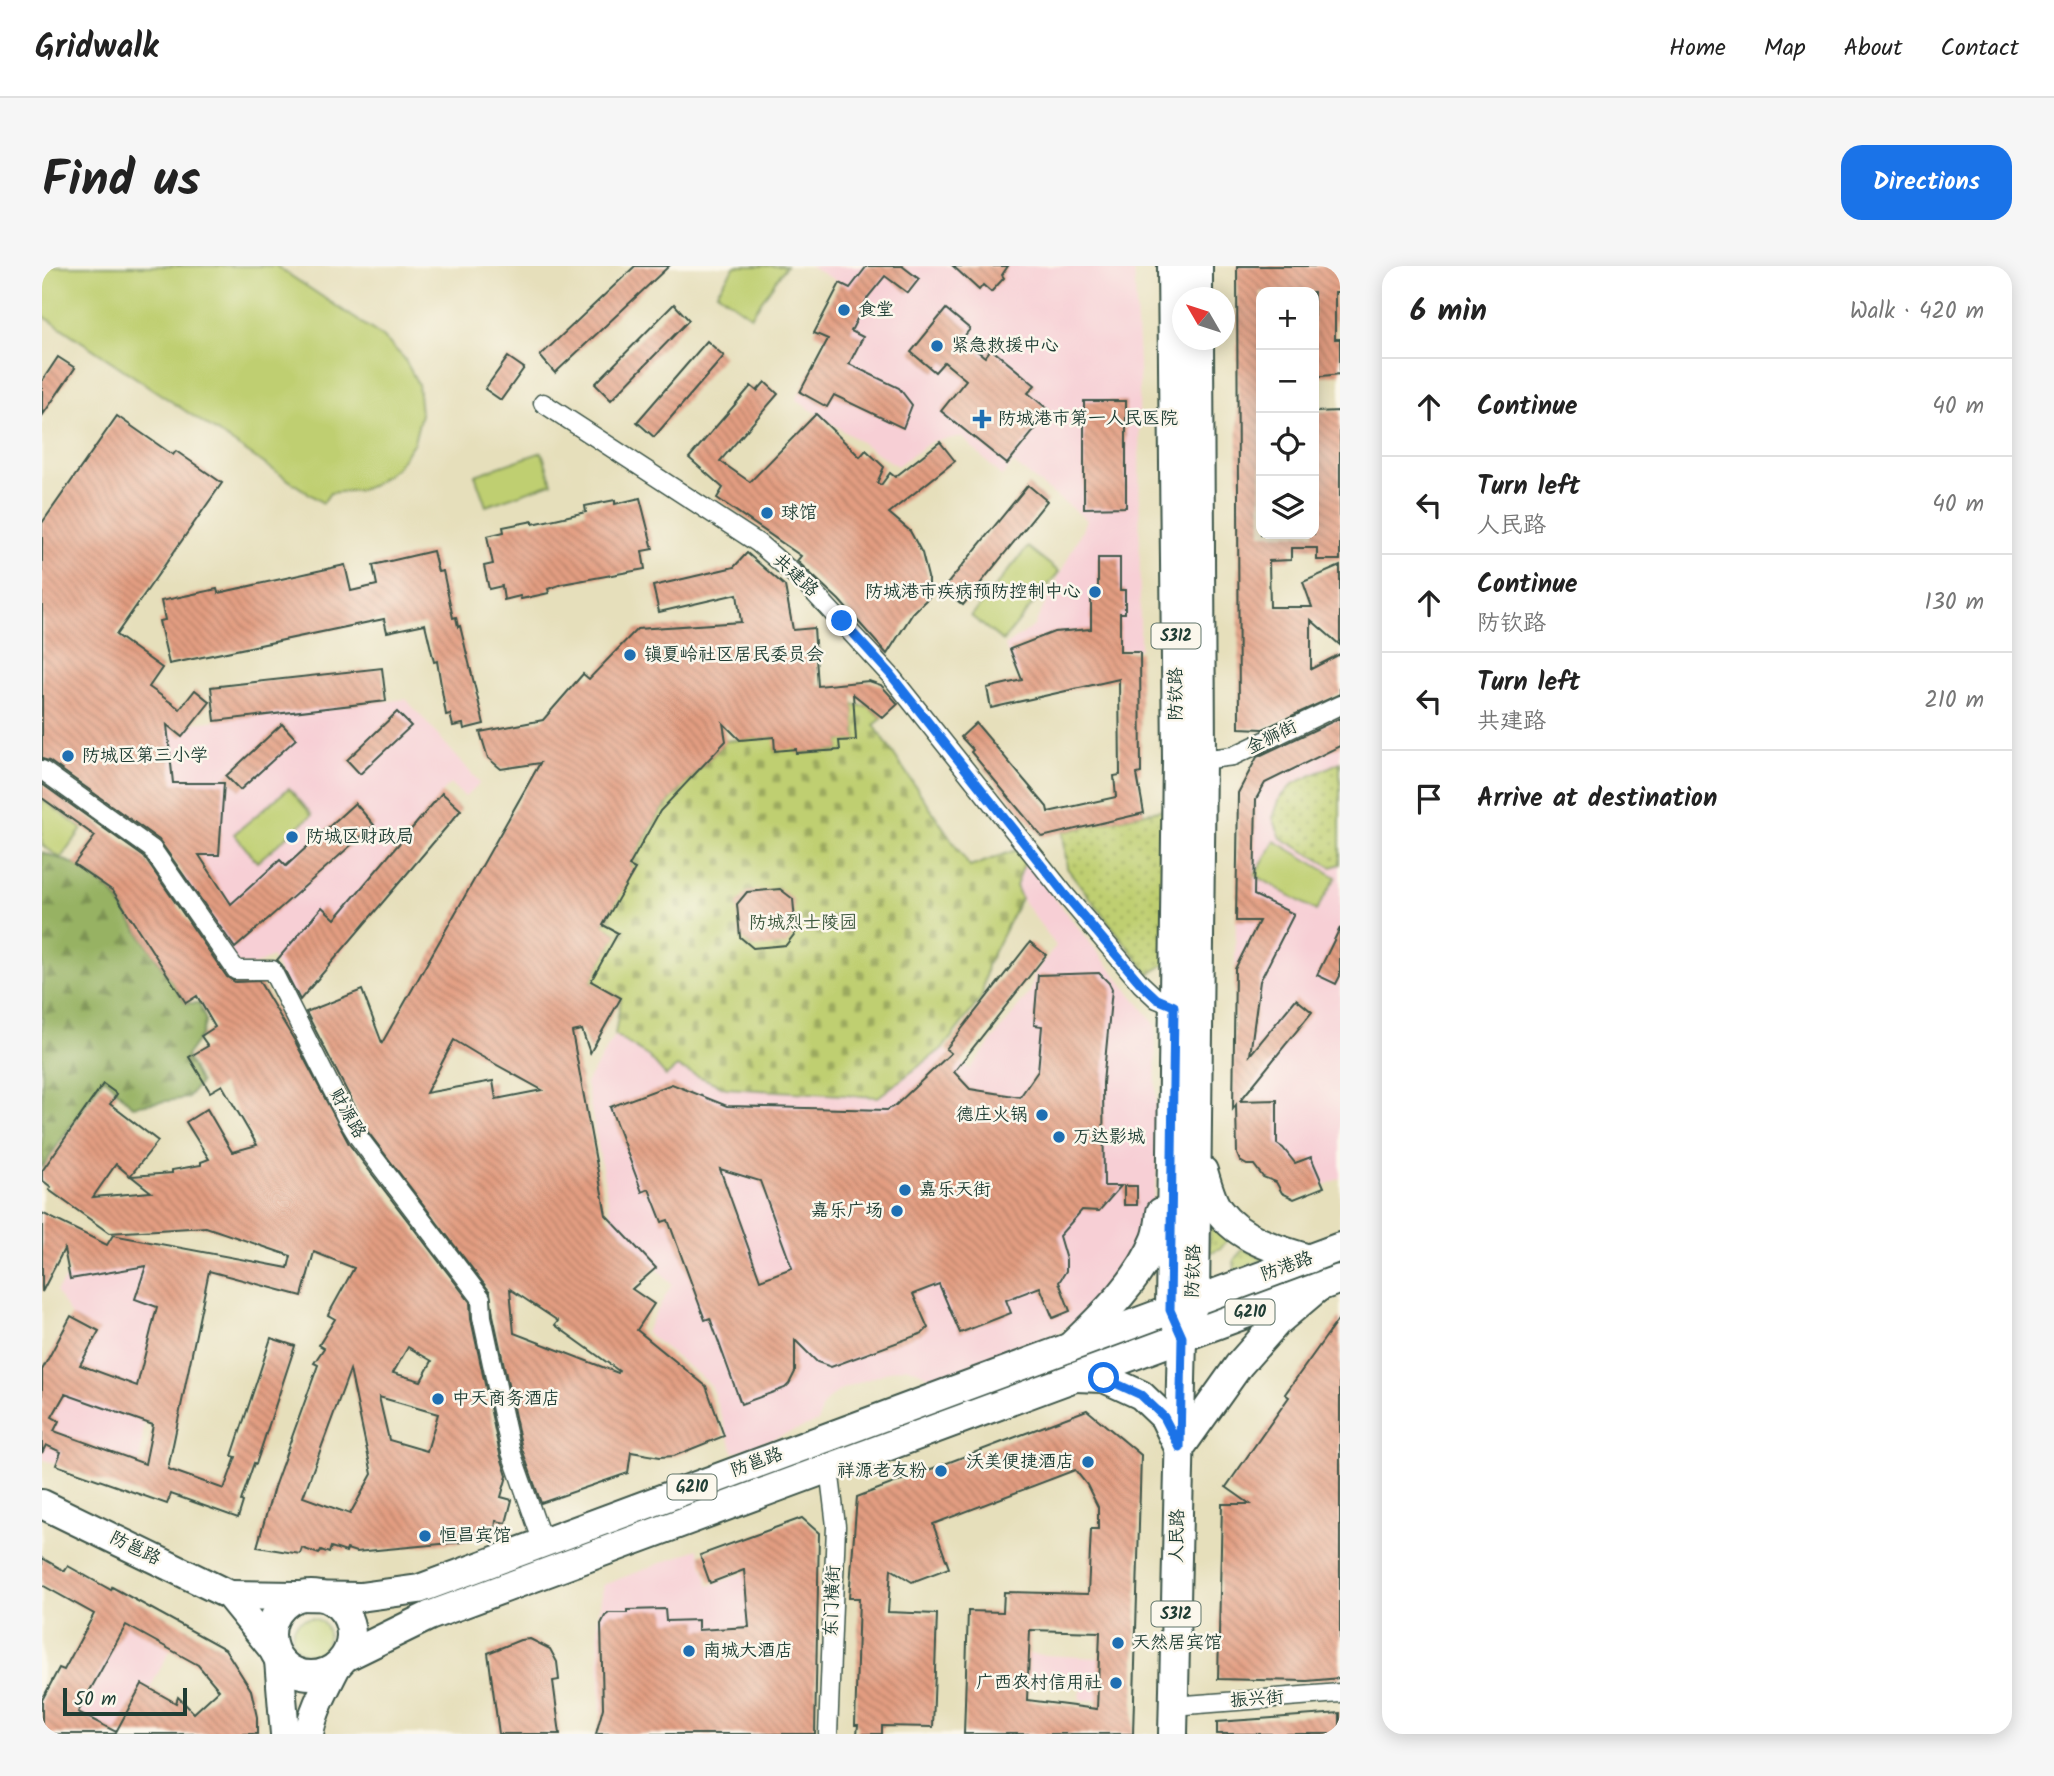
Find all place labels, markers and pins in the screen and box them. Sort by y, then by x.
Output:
place label: 食堂 [858,296,894,325]
marker: 食堂 [836,302,852,318]
place label: 紧急救援中心 [951,332,1059,361]
marker: 紧急救援中心 [929,338,945,354]
place label: 防城港市第一人民医院 [998,405,1178,434]
marker: 防城港市第一人民医院 [972,409,992,429]
place label: 球馆 [781,499,817,528]
marker: 球馆 [759,505,775,521]
place label: 防城港市疾病预防控制中心 [865,578,1081,607]
marker: 防城港市疾病预防控制中心 [1087,584,1103,600]
place label: 镇夏岭社区居民委员会 [644,641,824,670]
marker: 镇夏岭社区居民委员会 [622,647,638,663]
place label: 防城区第三小学 [82,742,208,771]
marker: 防城区第三小学 [60,748,76,764]
place label: 防城区财政局 [306,823,414,852]
marker: 防城区财政局 [284,829,300,845]
place label: 德庄火锅 [956,1101,1028,1130]
marker: 德庄火锅 [1034,1107,1050,1123]
place label: 万达影城 [1073,1123,1145,1152]
marker: 万达影城 [1051,1129,1067,1145]
place label: 嘉乐天街 [919,1176,991,1205]
marker: 嘉乐天街 [897,1182,913,1198]
place label: 嘉乐广场 [811,1197,883,1226]
marker: 嘉乐广场 [889,1203,905,1219]
place label: 中天商务酒店 [452,1385,560,1414]
marker: 中天商务酒店 [430,1391,446,1407]
place label: 沃美便捷酒店 [966,1448,1074,1477]
marker: 沃美便捷酒店 [1080,1454,1096,1470]
place label: 祥源老友粉 [837,1457,927,1486]
marker: 祥源老友粉 [933,1463,949,1479]
place label: 恒昌宾馆 [439,1522,511,1551]
marker: 恒昌宾馆 [417,1528,433,1544]
place label: 天然居宾馆 [1132,1629,1222,1658]
marker: 天然居宾馆 [1110,1635,1126,1651]
place label: 南城大酒店 [703,1637,793,1666]
marker: 南城大酒店 [681,1643,697,1659]
place label: 广西农村信用社 [976,1669,1102,1698]
marker: 广西农村信用社 [1108,1675,1124,1691]

